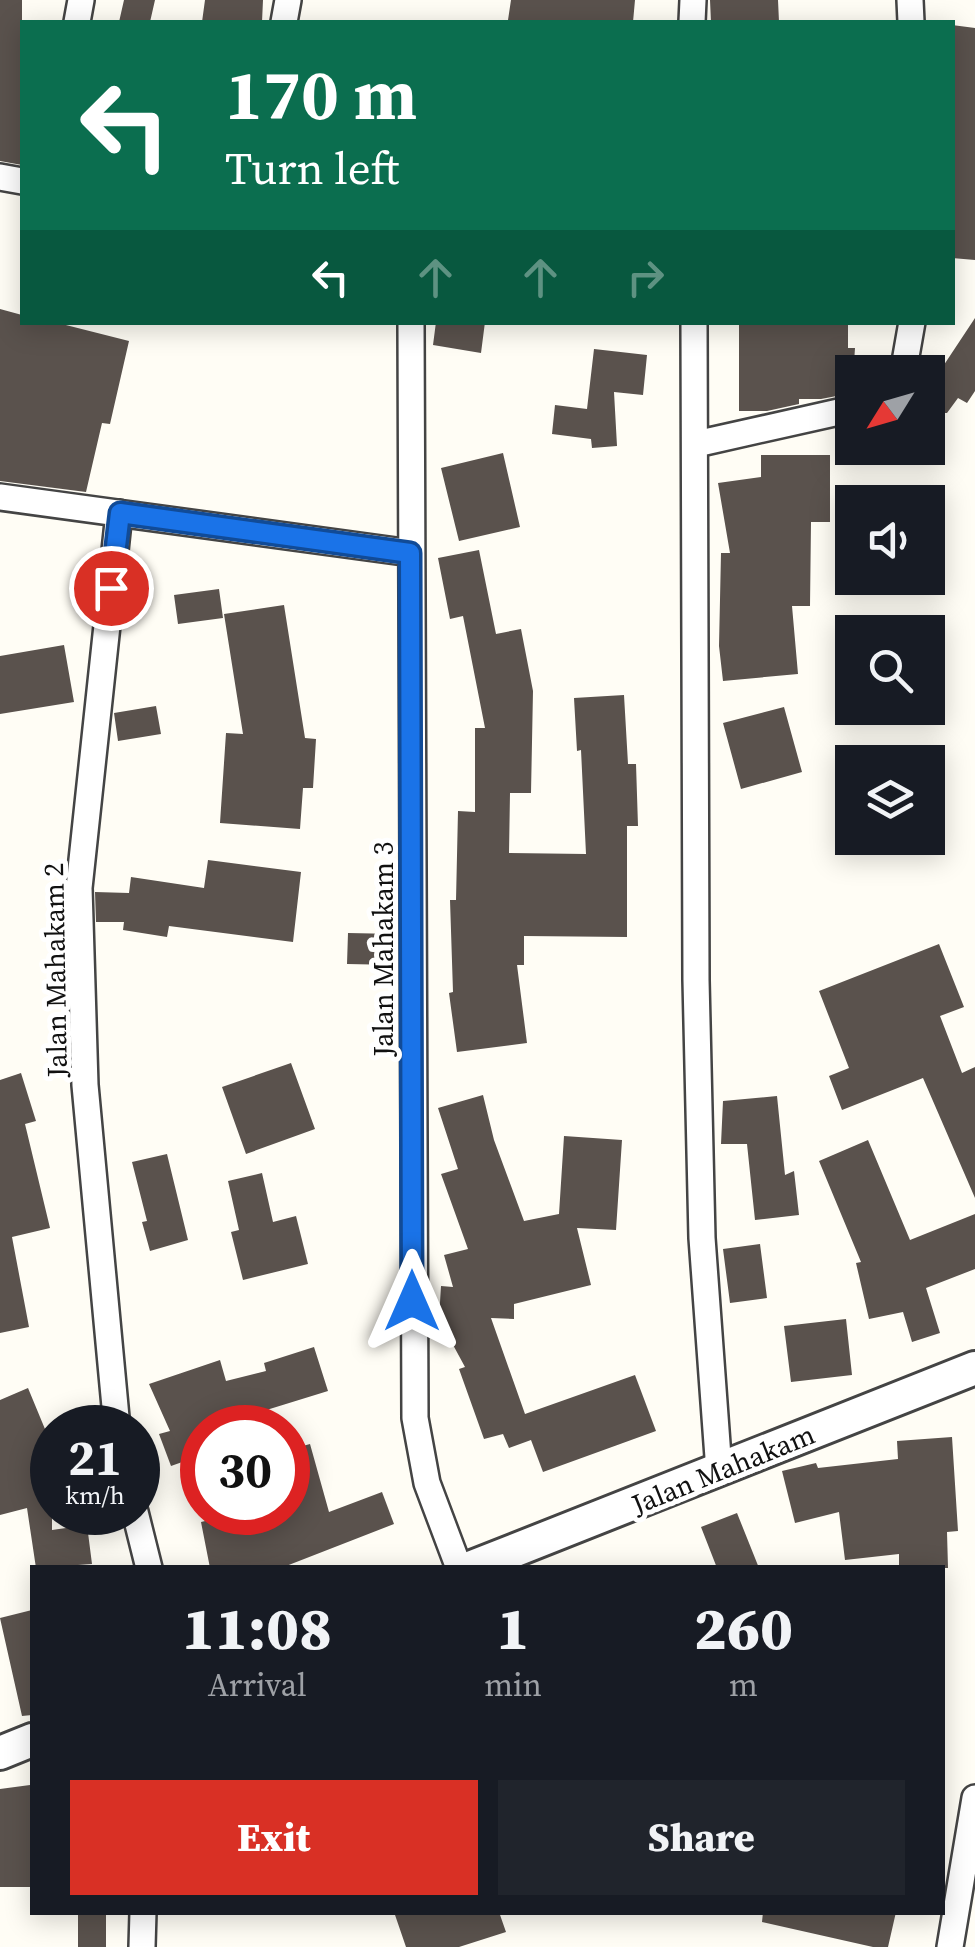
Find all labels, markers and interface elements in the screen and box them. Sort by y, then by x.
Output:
text: 170 m [225,46,417,142]
icon: left [60,60,190,190]
text: Turn left [225,137,399,199]
icon: left [303,250,358,305]
icon: ahead [408,250,463,305]
icon: ahead [513,250,568,305]
icon: right [618,250,673,305]
north arrow [835,355,945,465]
map controls [835,355,945,855]
button: sound [835,485,945,595]
pin [69,546,154,631]
icon: arrive [84,561,139,616]
button: search [835,615,945,725]
button: layers [835,745,945,855]
street label: Jalan Mahakam 3 [364,842,402,1057]
street label: Jalan Mahakam 2 [34,862,76,1079]
position arrow [360,1249,464,1353]
speed limit sign: 30 [180,1405,310,1535]
street label: Jalan Mahakam [625,1415,820,1523]
text: 21 [68,1423,122,1492]
text: km/h [65,1478,125,1512]
text: 11:08 [182,1587,332,1669]
text: 1 [496,1587,530,1669]
text: 260 [694,1587,793,1669]
text: Arrival [208,1663,306,1707]
text: min [484,1663,542,1707]
text: m [729,1663,758,1707]
button: Exit [70,1780,478,1895]
button: Share [498,1780,905,1895]

